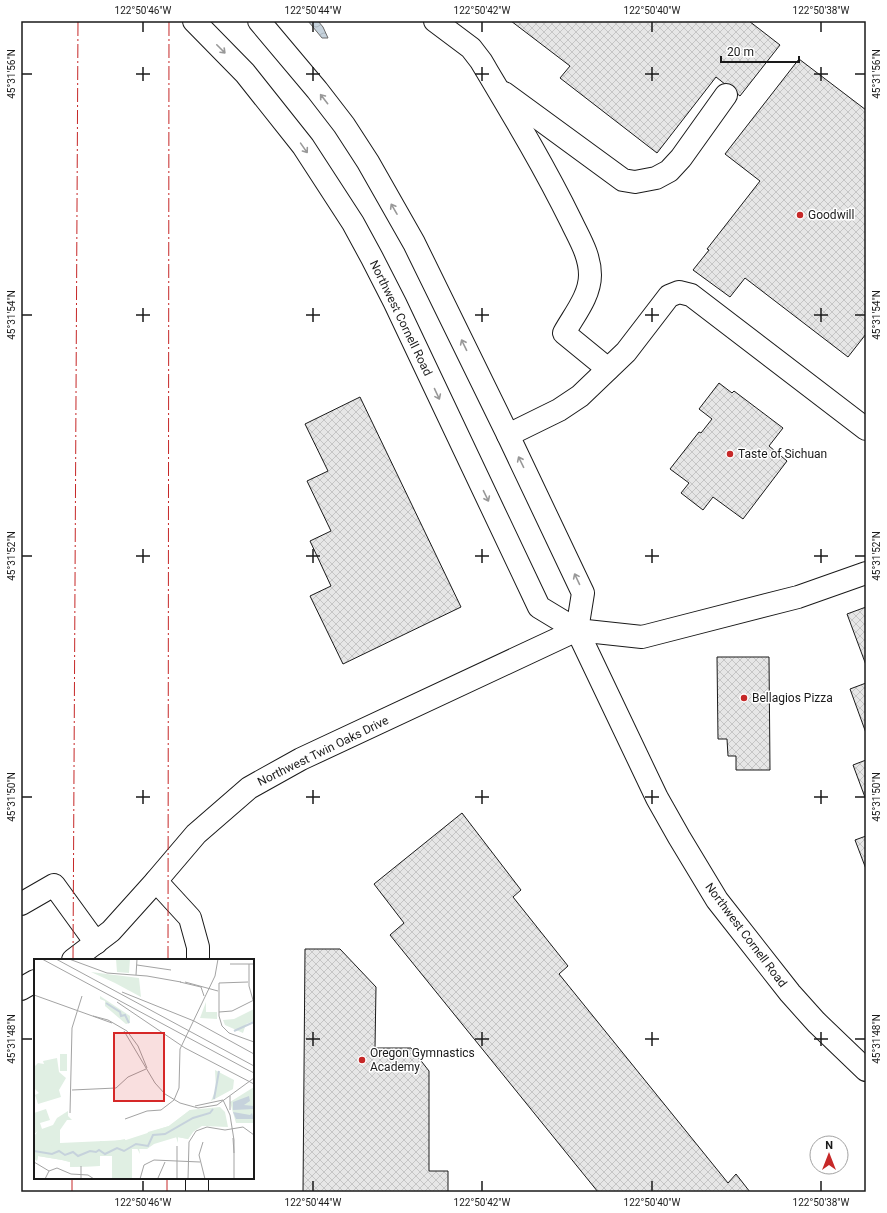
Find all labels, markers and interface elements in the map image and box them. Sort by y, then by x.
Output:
text: 122°50'46"W [115,5,172,16]
text: 122°50'44"W [285,5,342,16]
text: 122°50'42"W [454,5,511,16]
text: 122°50'40"W [624,5,681,16]
text: 122°50'38"W [793,5,850,16]
scale bar [721,38,799,64]
one-way arrow [216,44,226,54]
text: 20 m [727,45,754,59]
text: 45°31'56"N [6,49,17,99]
text: 45°31'56"N [871,49,882,99]
one-way arrow [320,94,329,105]
one-way arrow [300,143,309,154]
one-way arrow [390,203,398,215]
place label: Goodwill [808,208,854,222]
marker: Goodwill [795,210,805,220]
street label: Northwest Cornell Road [367,258,435,378]
text: 45°31'54"N [6,290,17,340]
text: 45°31'54"N [871,290,882,340]
one-way arrow [460,339,467,351]
one-way arrow [434,388,441,400]
place label: Taste of Sichuan [738,447,827,461]
marker: Taste of Sichuan [725,449,735,459]
one-way arrow [517,456,524,468]
one-way arrow [483,490,490,502]
text: 45°31'52"N [6,531,17,581]
text: 45°31'52"N [871,531,882,581]
one-way arrow [572,574,580,586]
place label: Bellagios Pizza [752,691,833,705]
marker: Bellagios Pizza [739,693,749,703]
street label: Northwest Twin Oaks Drive [255,713,391,789]
text: 45°31'50"N [6,772,17,822]
text: 45°31'50"N [871,772,882,822]
street label: Northwest Cornell Road [702,880,790,990]
inset map [34,959,254,1179]
text: 45°31'48"N [6,1014,17,1064]
text: 45°31'48"N [871,1014,882,1064]
place label: Oregon Gymnastics Academy [370,1046,475,1074]
marker: Oregon Gymnastics Academy [357,1055,367,1065]
north arrow [809,1135,849,1175]
text: N [825,1139,833,1152]
text: 122°50'46"W [115,1197,172,1208]
text: 122°50'44"W [285,1197,342,1208]
text: 122°50'42"W [454,1197,511,1208]
text: 122°50'40"W [624,1197,681,1208]
text: 122°50'38"W [793,1197,850,1208]

